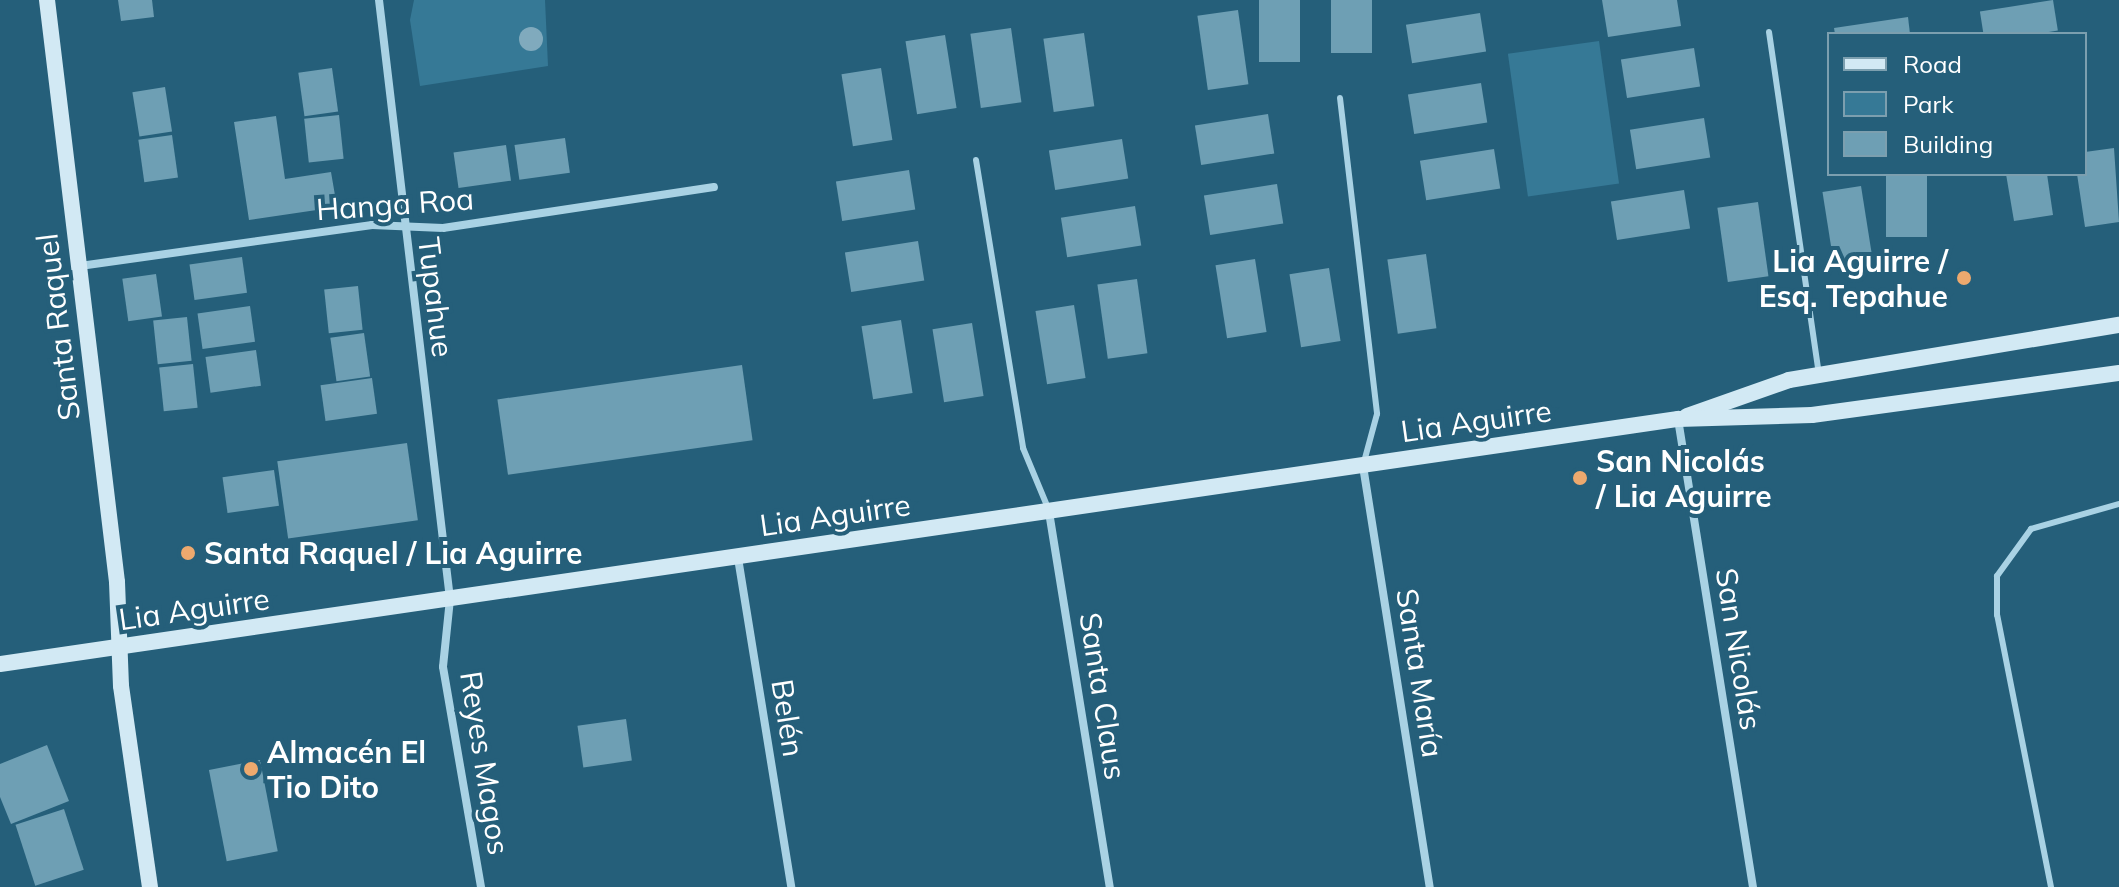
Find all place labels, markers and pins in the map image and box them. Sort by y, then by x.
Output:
place label: Lia Aguirre / Esq. Tepahue [1759,243,1948,314]
marker: Lia Aguirre / Esq. Tepahue [1955,269,1973,287]
place label: San Nicolás / Lia Aguirre [1596,443,1772,514]
marker: San Nicolás / Lia Aguirre [1571,469,1589,487]
place label: Santa Raquel / Lia Aguirre [204,535,582,571]
marker: Santa Raquel / Lia Aguirre [179,544,197,562]
place label: Almacén El Tio Dito [267,734,426,804]
marker: Almacén El Tio Dito [242,760,260,778]

